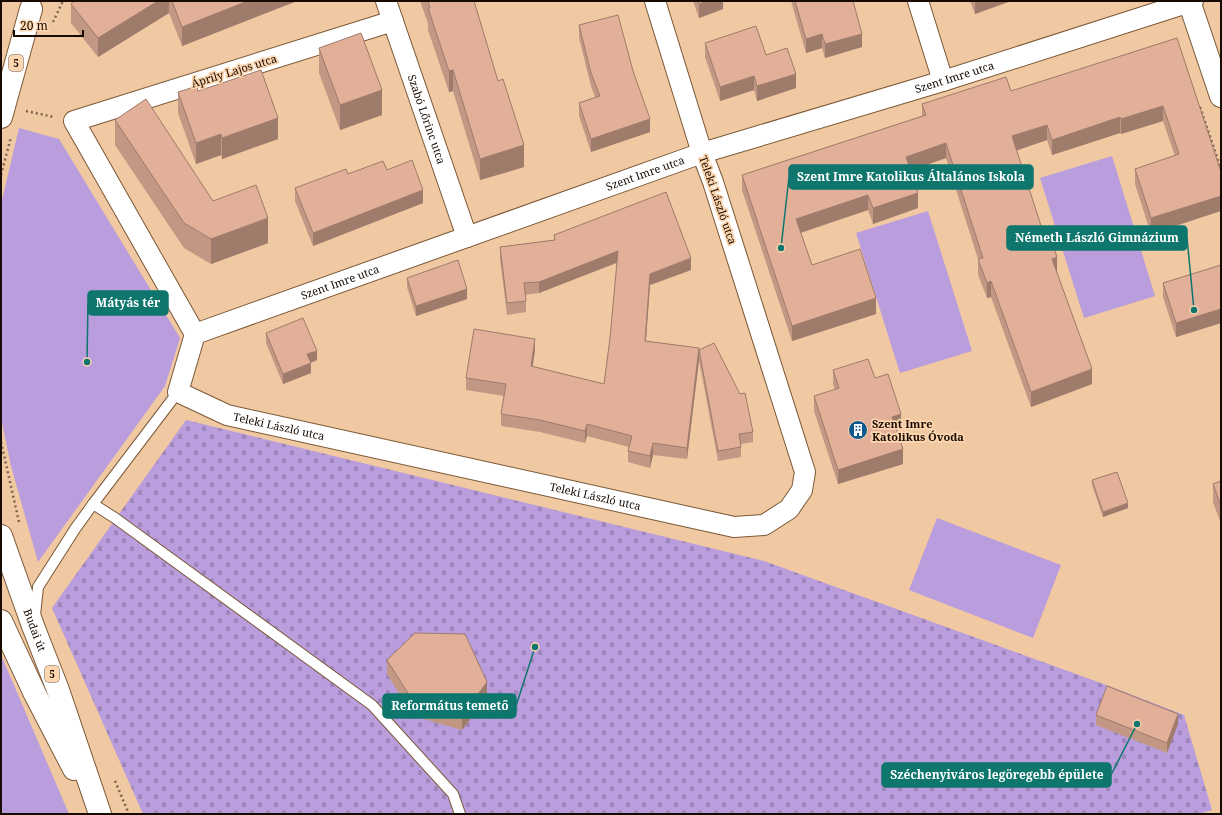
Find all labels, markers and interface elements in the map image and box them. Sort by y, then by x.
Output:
scale bar [14,12,83,38]
text: 20 m [20,17,48,34]
street label: Áprily Lajos utca [189,50,278,91]
road number: 5 [9,55,23,71]
street label: Szent Imre utca [913,57,996,96]
street label: Szabó Lőrinc utca [405,72,449,166]
street label: Szent Imre utca [604,152,686,194]
street label: Teleki László utca [696,153,741,246]
callout: Szent Imre Katolikus Általános Iskola [789,165,1033,189]
text: Szent Imre Katolikus Általános Iskola [797,168,1025,185]
callout: Németh László Gimnázium [1007,226,1187,250]
text: Németh László Gimnázium [1015,229,1179,246]
street label: Szent Imre utca [299,261,381,303]
callout: Mátyás tér [88,291,168,315]
text: Mátyás tér [96,294,161,311]
street label: Teleki László utca [232,409,326,443]
place label: Szent Imre Katolikus Óvoda [872,416,964,444]
building icon: Szent Imre Katolikus Óvoda [847,419,869,441]
street label: Teleki László utca [548,479,642,513]
street label: Budai út [20,607,50,654]
road number: 5 [45,666,59,682]
callout: Református temető [383,694,516,718]
text: Református temető [391,697,509,714]
callout: Széchenyiváros legöregebb épülete [882,763,1111,787]
text: Széchenyiváros legöregebb épülete [890,766,1104,783]

